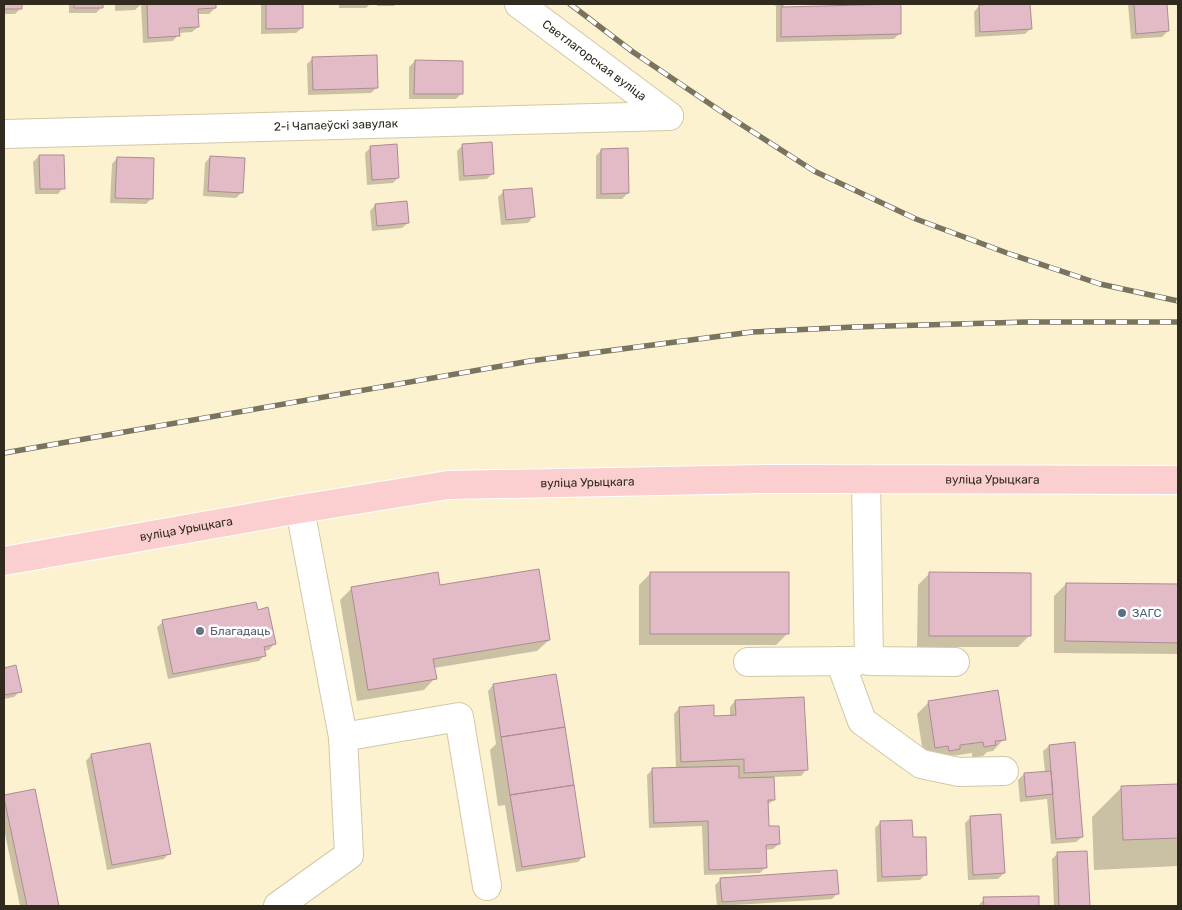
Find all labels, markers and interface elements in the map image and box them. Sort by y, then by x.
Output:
street label: Светлагорская вуліца [540,17,649,104]
street label: 2-і Чапаеўскі завулак [274,116,399,134]
street label: вуліца Урыцкага [945,472,1040,487]
street label: вуліца Урыцкага [540,475,635,490]
street label: вуліца Урыцкага [139,514,234,544]
place label: ЗАГС [1132,606,1162,620]
marker: ЗАГС [1116,607,1128,619]
place label: Благадаць [210,624,270,638]
marker: Благадаць [194,625,206,637]

